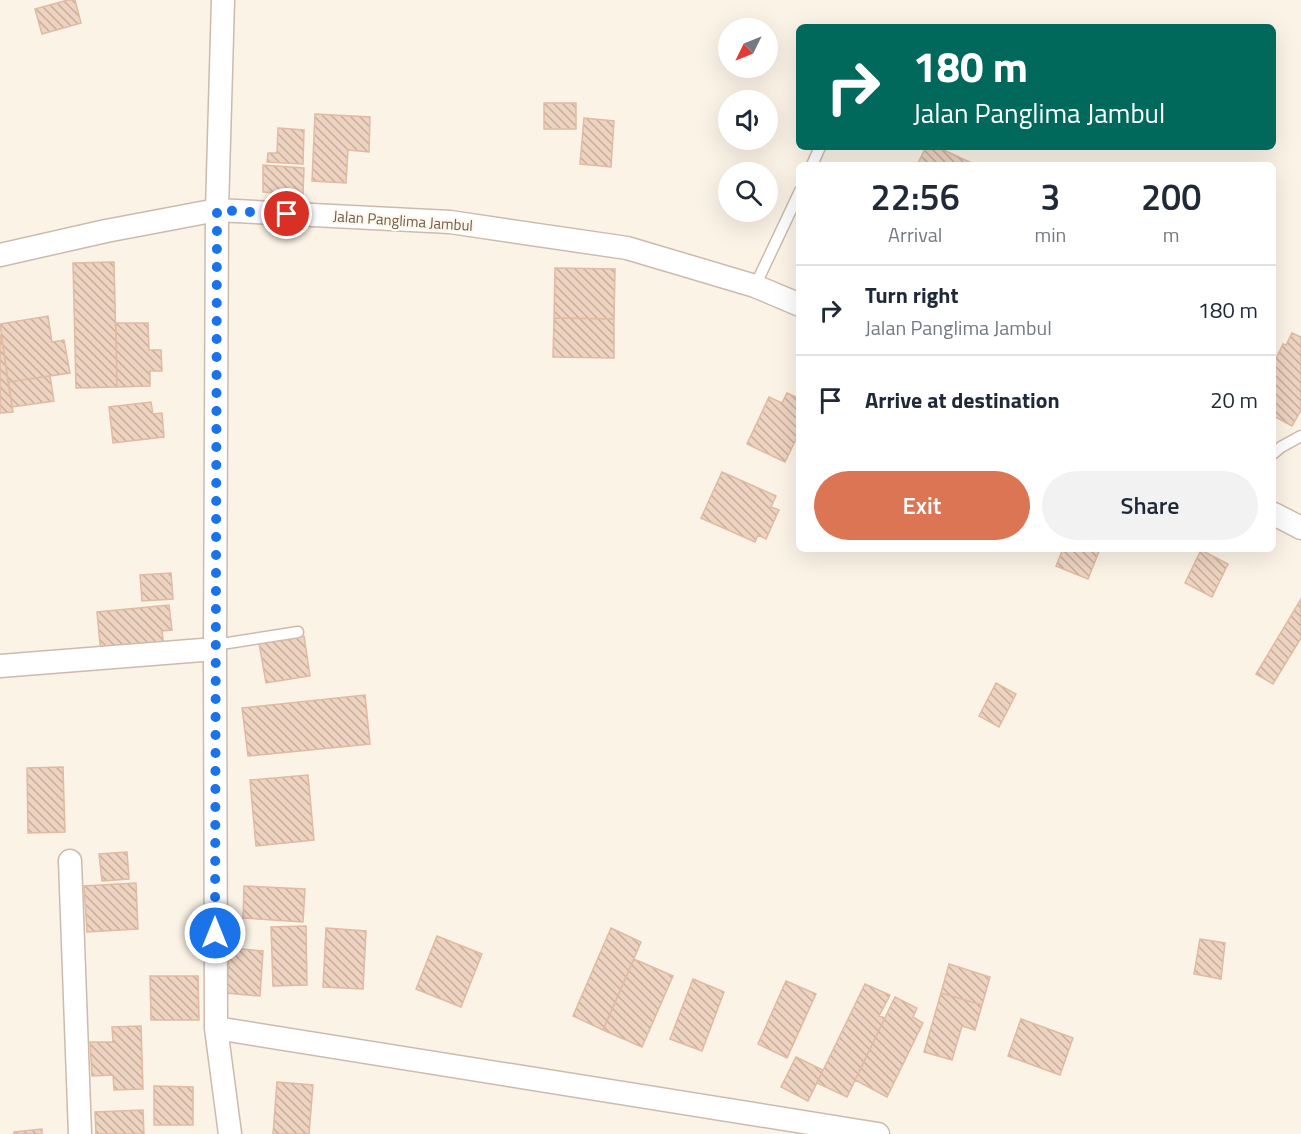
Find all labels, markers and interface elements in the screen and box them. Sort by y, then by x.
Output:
north arrow [718,18,778,78]
map controls [718,18,778,222]
text: 180 m [913,34,1028,98]
icon: right [814,48,892,126]
button: sound [718,90,778,150]
text: Jalan Panglima Jambul [913,92,1165,133]
button: search [718,162,778,222]
text: 22:56 [871,169,960,224]
text: 3 [1040,169,1060,224]
text: 200 [1141,169,1201,224]
pin [261,188,312,239]
icon: arrive [270,197,303,230]
street label: Jalan Panglima Jambul [332,204,474,237]
text: Arrival [888,219,942,250]
text: min [1034,219,1066,250]
text: m [1163,219,1179,250]
text: Turn right [865,278,959,312]
text: 180 m [1198,293,1258,327]
icon: right [814,294,847,327]
text: Jalan Panglima Jambul [865,312,1052,343]
text: Arrive at destination [865,383,1060,417]
text: 20 m [1210,383,1258,417]
icon: arrive [814,384,847,417]
button: Exit [814,471,1030,540]
button: Share [1042,471,1258,540]
position arrow [183,901,247,965]

